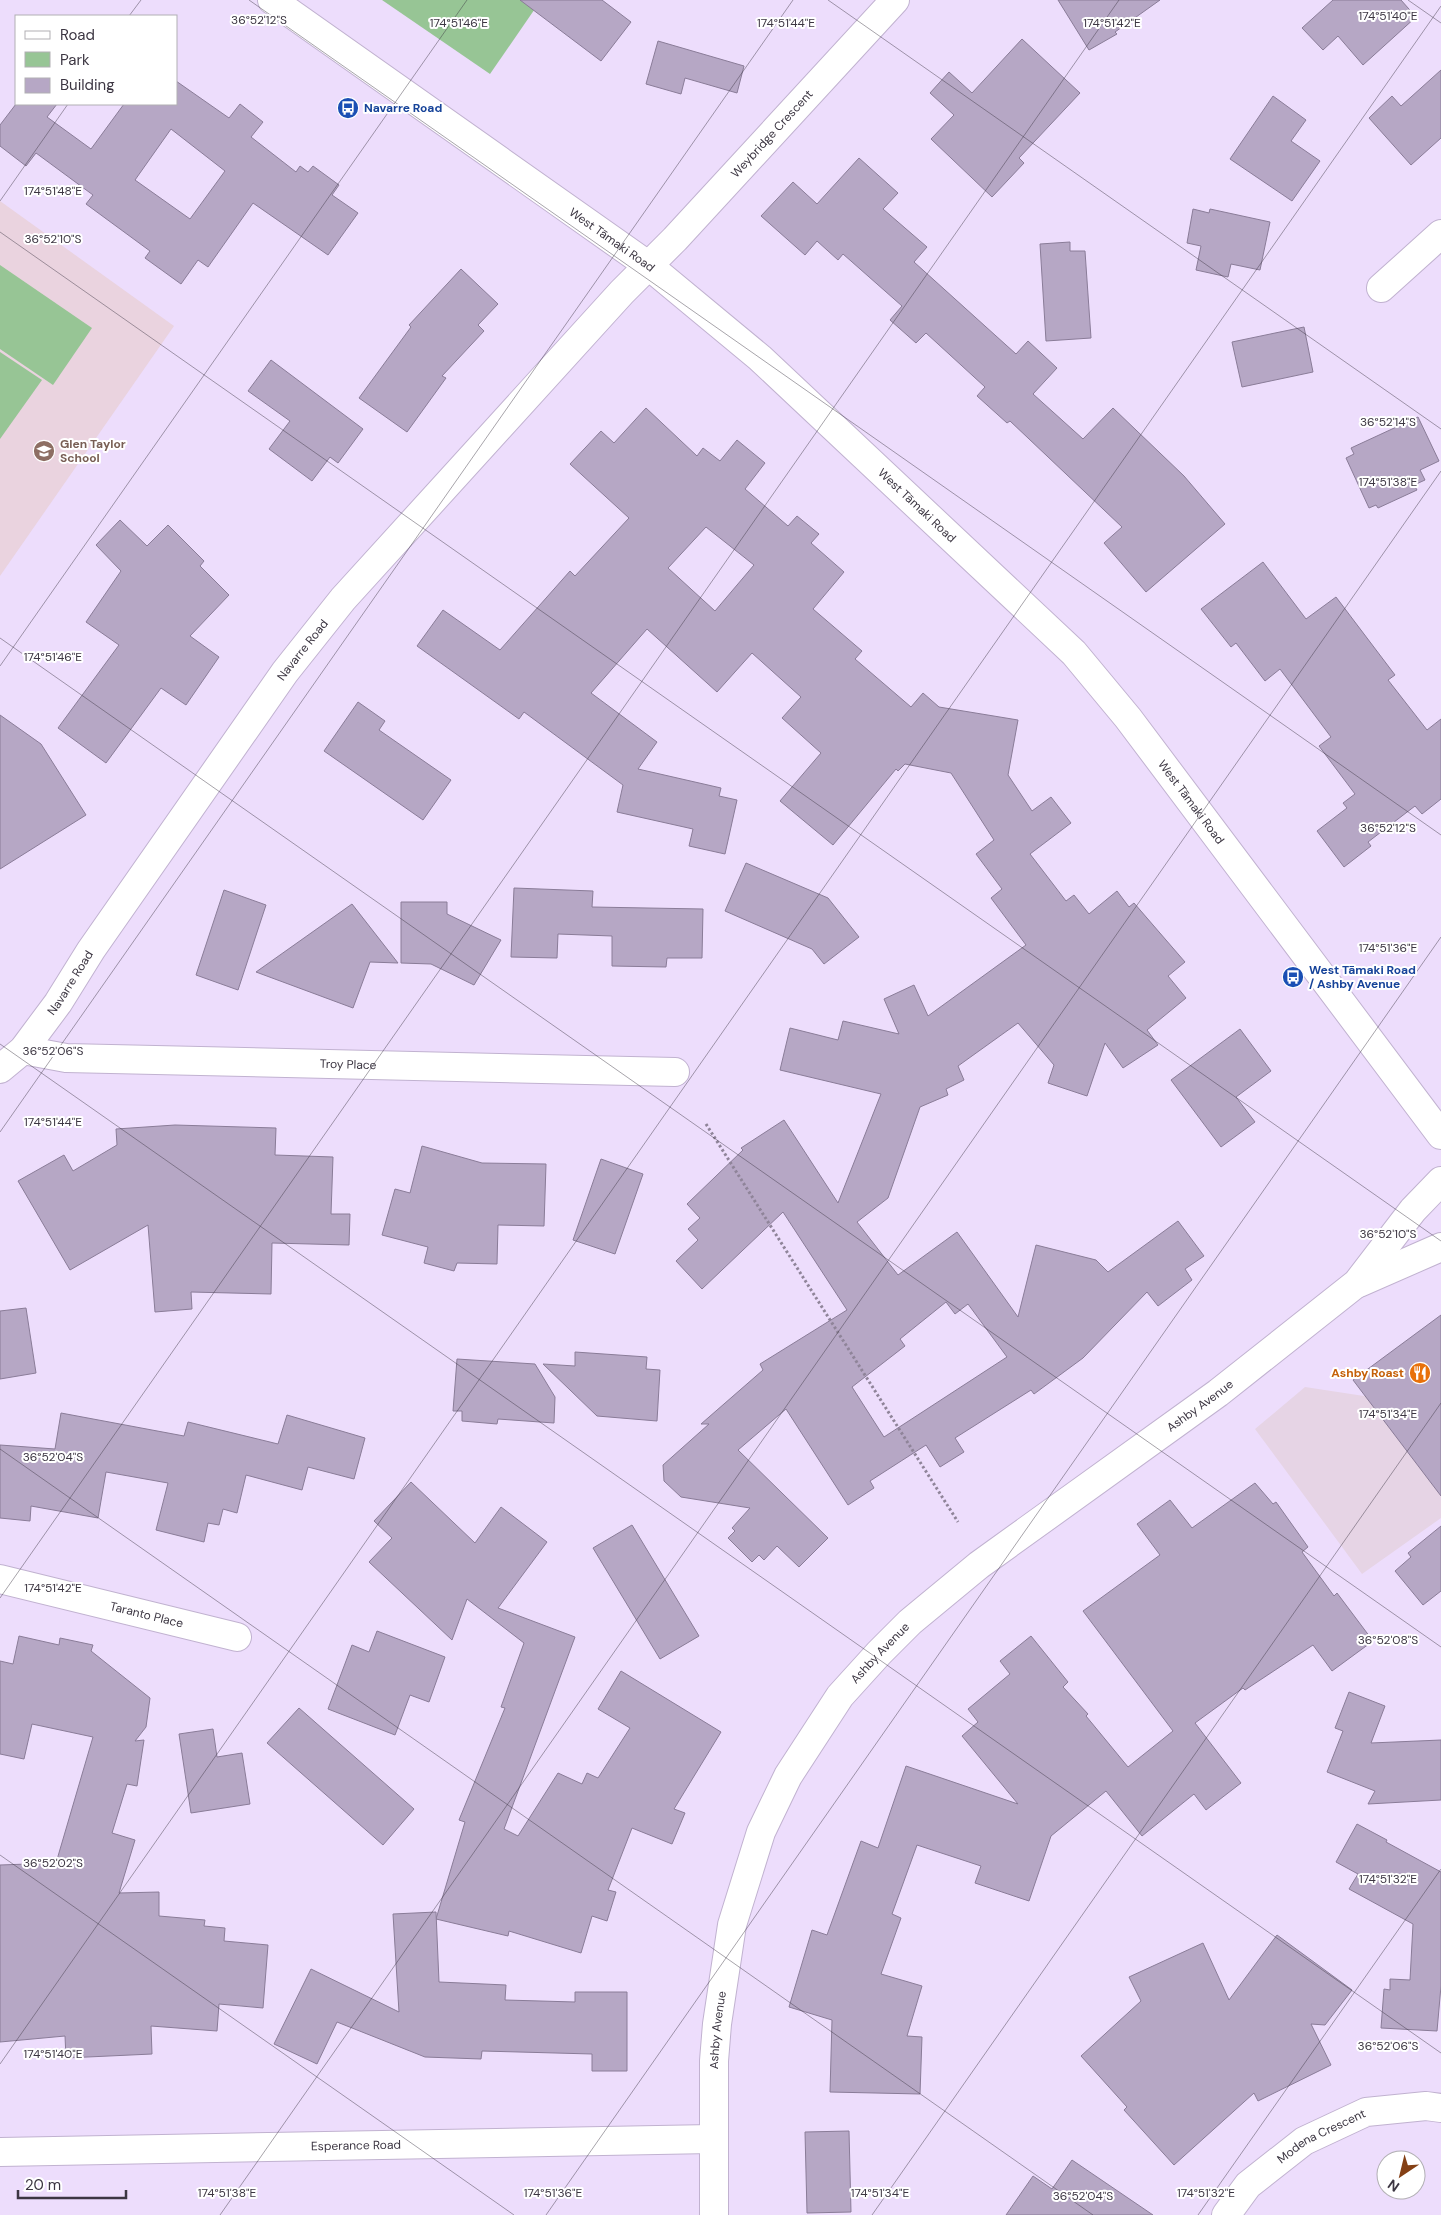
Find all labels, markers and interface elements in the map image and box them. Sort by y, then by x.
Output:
text: 174°51'40"E [1359,8,1418,24]
text: 36°52'12"S [231,12,287,28]
legend [15,15,178,105]
text: 174°51'46"E [430,15,488,31]
text: 174°51'44"E [757,15,815,31]
text: 174°51'42"E [1083,15,1141,31]
text: Road [60,25,95,45]
text: Park [60,50,90,70]
text: Building [60,75,115,95]
street label: Weybridge Crescent [727,86,817,181]
bus stop icon: Navarre Road [336,96,360,120]
place label: Navarre Road [364,100,442,116]
text: 174°51'48"E [24,183,82,199]
street label: West Tāmaki Road [566,204,658,276]
text: 36°52'10"S [24,231,82,247]
text: 36°52'14"S [1360,414,1416,430]
place label: Glen Taylor School [60,436,126,466]
school or university icon: Glen Taylor School [32,439,56,463]
street label: West Tāmaki Road [875,465,959,546]
text: 174°51'38"E [1359,474,1417,490]
street label: Navarre Road [273,616,332,684]
text: 174°51'46"E [24,649,82,665]
street label: West Tāmaki Road [1154,757,1228,847]
text: 36°52'12"S [1360,820,1416,836]
text: 174°51'36"E [1359,940,1418,956]
street label: Navarre Road [44,947,97,1018]
place label: West Tāmaki Road / Ashby Avenue [1309,962,1416,992]
bus stop icon: West Tāmaki Road / Ashby Avenue [1281,965,1305,989]
text: 36°52'06"S [23,1043,83,1059]
street label: Troy Place [320,1056,377,1073]
text: 174°51'44"E [24,1114,82,1130]
text: 36°52'10"S [1359,1226,1417,1242]
restaurant icon: Ashby Roast [1408,1361,1432,1385]
place label: Ashby Roast [1331,1365,1404,1381]
street label: Ashby Avenue [1163,1376,1237,1435]
text: 174°51'34"E [1359,1406,1417,1422]
text: 36°52'04"S [23,1449,83,1465]
text: 174°51'42"E [24,1580,82,1596]
street label: Taranto Place [108,1598,185,1632]
street label: Ashby Avenue [847,1619,913,1687]
text: 36°52'08"S [1358,1632,1418,1648]
text: 36°52'02"S [23,1855,83,1871]
text: 174°51'32"E [1359,1871,1417,1887]
street label: Ashby Avenue [706,1990,730,2069]
text: 36°52'06"S [1358,2038,1418,2054]
text: 174°51'40"E [24,2046,83,2062]
street label: Modena Crescent [1274,2105,1368,2167]
street label: Esperance Road [311,2137,401,2154]
north arrow [1376,2150,1426,2200]
scale bar [18,2168,125,2200]
text: 20 m [25,2175,61,2195]
text: N [1384,2175,1403,2196]
text: 174°51'38"E [198,2185,256,2201]
text: 174°51'36"E [524,2185,583,2201]
text: 174°51'34"E [851,2185,909,2201]
text: 174°51'32"E [1177,2185,1235,2201]
text: 36°52'04"S [1053,2188,1113,2204]

